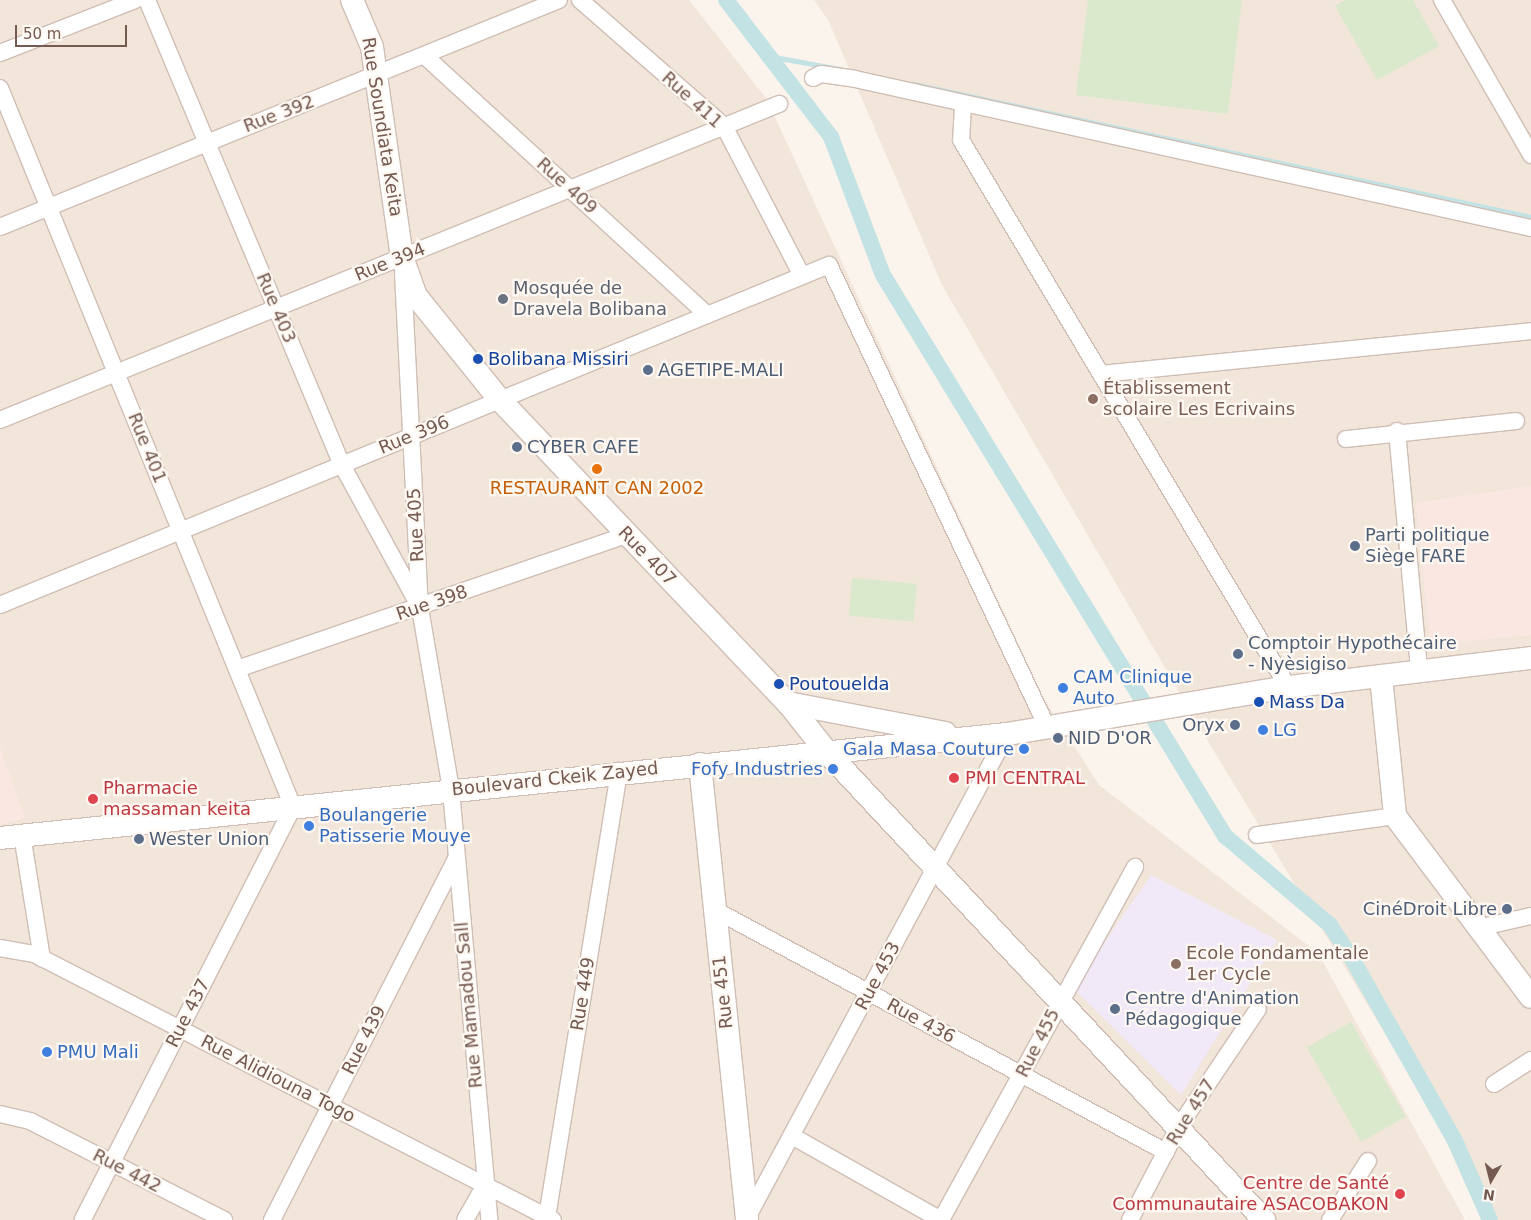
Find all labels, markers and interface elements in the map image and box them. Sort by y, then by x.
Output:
scale bar [18,15,130,47]
text: 50 m [23,25,61,43]
street label: Rue Soundiata Keita [357,36,407,218]
street label: Rue 411 [657,67,727,133]
street label: Rue 392 [240,91,318,137]
street label: Rue 409 [532,153,602,219]
street label: Rue 394 [352,238,428,286]
street label: Rue 403 [252,270,300,346]
place label: Mosquée de Dravela Bolibana [513,278,667,320]
marker: Mosquée de Dravela Bolibana [497,293,509,305]
place label: Bolibana Missiri [488,348,629,370]
marker: Bolibana Missiri [472,353,484,365]
place label: AGETIPE-MALI [658,359,784,381]
marker: AGETIPE-MALI [642,364,654,376]
place label: Établissement scolaire Les Ecrivains [1103,378,1295,420]
marker: Établissement scolaire Les Ecrivains [1087,393,1099,405]
street label: Rue 401 [123,410,171,486]
street label: Rue 396 [376,411,452,459]
place label: CYBER CAFE [527,436,639,458]
marker: CYBER CAFE [511,441,523,453]
marker: RESTAURANT CAN 2002 [591,463,603,475]
place label: RESTAURANT CAN 2002 [490,477,704,499]
street label: Rue 405 [403,487,429,563]
street label: Rue 407 [613,522,681,590]
place label: Parti politique Siège FARE [1365,525,1490,568]
marker: Parti politique Siège FARE [1349,540,1361,552]
street label: Rue 398 [393,581,471,625]
place label: Comptoir Hypothécaire - Nyèsigiso [1248,633,1457,676]
marker: Comptoir Hypothécaire - Nyèsigiso [1232,648,1244,660]
place label: CAM Clinique Auto [1073,667,1192,710]
place label: Poutouelda [789,673,890,695]
marker: Poutouelda [773,678,785,690]
marker: CAM Clinique Auto [1057,682,1069,694]
place label: Mass Da [1269,691,1345,713]
marker: Mass Da [1253,696,1265,708]
place label: Oryx [1182,714,1225,736]
marker: Oryx [1229,719,1241,731]
place label: LG [1273,719,1297,741]
marker: LG [1257,724,1269,736]
place label: NID D'OR [1068,727,1152,749]
marker: NID D'OR [1052,732,1064,744]
place label: Gala Masa Couture [843,738,1014,760]
marker: Gala Masa Couture [1018,743,1030,755]
street label: Boulevard Ckeik Zayed [451,757,659,801]
place label: Fofy Industries [691,758,823,780]
marker: Fofy Industries [827,763,839,775]
place label: PMI CENTRAL [965,767,1085,789]
marker: PMI CENTRAL [947,771,961,785]
place label: Pharmacie massaman keita [103,778,251,821]
marker: Pharmacie massaman keita [87,793,99,805]
place label: Boulangerie Patisserie Mouye [319,805,471,848]
marker: Boulangerie Patisserie Mouye [303,820,315,832]
place label: Wester Union [149,828,269,850]
marker: Wester Union [133,833,145,845]
place label: CinéDroit Libre [1363,898,1497,920]
marker: CinéDroit Libre [1501,903,1513,915]
street label: Rue Mamadou Sall [451,921,487,1089]
street label: Rue 453 [851,938,905,1014]
place label: Ecole Fondamentale 1er Cycle [1186,943,1369,986]
street label: Rue 451 [708,954,738,1030]
street label: Rue 449 [567,956,599,1032]
marker: Ecole Fondamentale 1er Cycle [1170,958,1182,970]
street label: Rue 437 [162,975,214,1051]
place label: Centre d'Animation Pédagogique [1125,988,1299,1030]
street label: Rue 436 [883,994,959,1048]
street label: Rue 439 [338,1002,390,1078]
marker: Centre d'Animation Pédagogique [1109,1003,1121,1015]
street label: Rue 455 [1012,1005,1064,1081]
street label: Rue Alidiouna Togo [197,1031,359,1127]
place label: PMU Mali [57,1041,139,1063]
marker: PMU Mali [41,1046,53,1058]
street label: Rue 457 [1162,1075,1220,1149]
street label: Rue 442 [89,1145,165,1197]
north arrow [1466,1155,1516,1205]
place label: Centre de Santé Communautaire ASACOBAKON [1112,1173,1389,1216]
text: N [1482,1186,1496,1204]
marker: Centre de Santé Communautaire ASACOBAKON [1393,1187,1407,1201]

